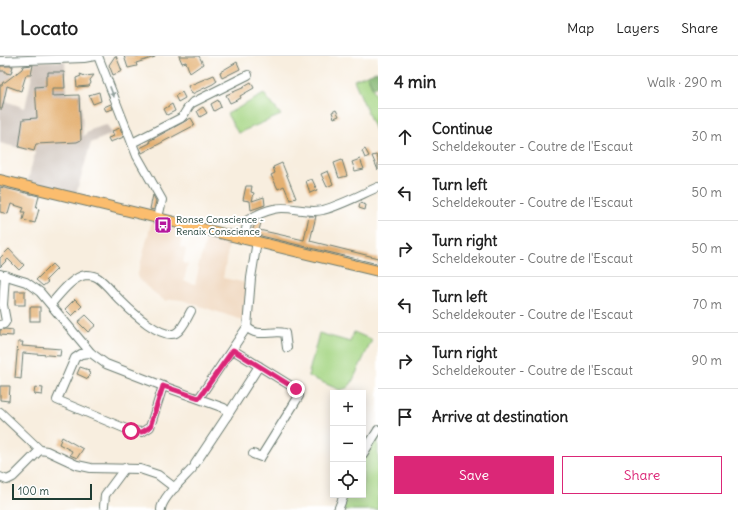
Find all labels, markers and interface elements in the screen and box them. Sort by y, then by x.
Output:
text: Locato [20,16,78,40]
text: Map [567,19,594,37]
text: Layers [616,19,659,37]
text: Share [681,19,718,37]
text: 4 min [394,71,436,93]
text: Walk · 290 m [647,74,722,91]
one-way arrow [110,87,116,99]
text: Continue [432,119,493,138]
icon: ahead [394,126,416,148]
text: 30 m [692,128,722,145]
text: Scheldekouter - Coutre de l'Escaut [432,138,633,155]
text: Turn left [432,175,487,194]
icon: left [394,182,416,204]
text: 50 m [691,184,722,201]
text: Scheldekouter - Coutre de l'Escaut [432,194,633,211]
place label: Ronse Conscience - Renaix Conscience [176,213,264,238]
bus stop icon: Ronse Conscience - Renaix Conscience [153,215,173,235]
text: Turn right [432,231,497,250]
icon: right [394,238,416,260]
text: 50 m [691,240,722,257]
text: Scheldekouter - Coutre de l'Escaut [432,250,633,267]
text: Turn left [432,287,487,306]
icon: left [394,294,416,316]
text: 70 m [693,296,722,313]
text: Scheldekouter - Coutre de l'Escaut [432,306,633,323]
text: Turn right [432,343,497,362]
icon: right [394,350,416,372]
text: 90 m [691,352,722,369]
text: Scheldekouter - Coutre de l'Escaut [432,362,633,379]
route end [287,380,305,398]
map controls [330,390,366,498]
button: + [330,390,366,426]
icon: arrive [394,406,416,428]
text: Arrive at destination [432,407,568,426]
route start [122,422,140,440]
button: − [330,426,366,462]
button: Save [394,456,554,494]
button: Share [562,456,722,494]
button: locate [330,462,366,498]
scale bar [12,482,92,501]
text: 100 m [18,484,49,498]

